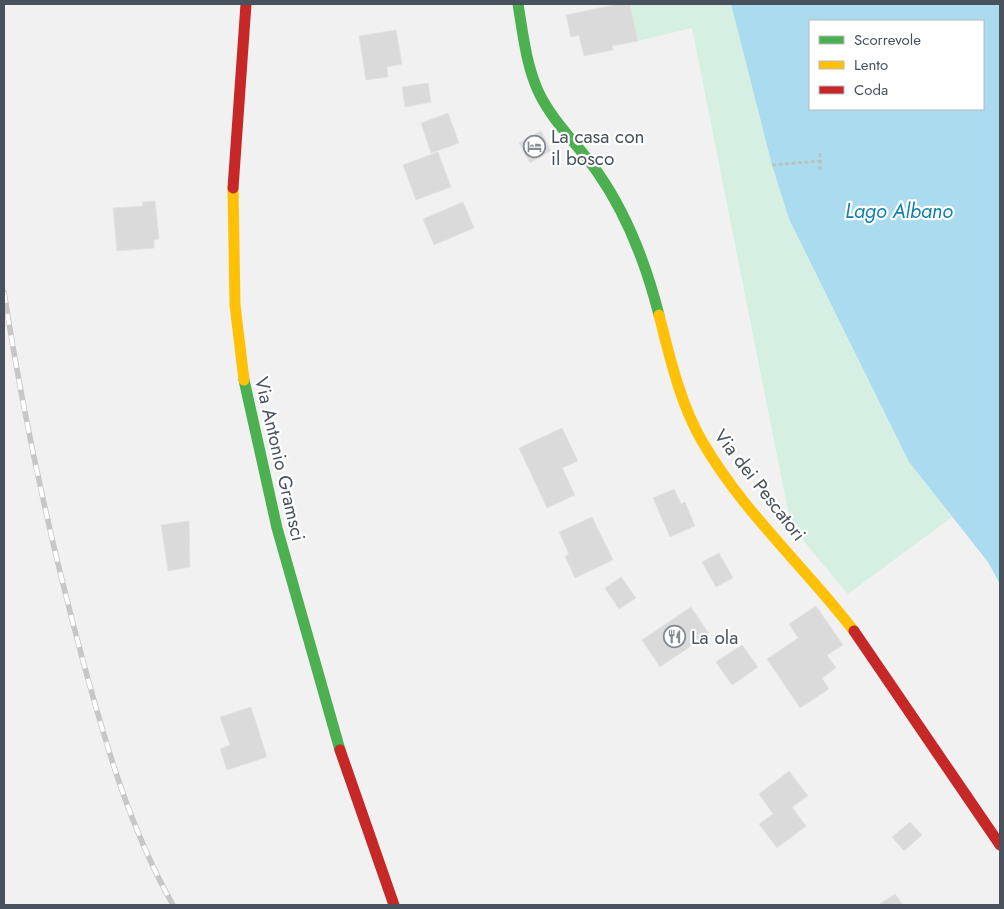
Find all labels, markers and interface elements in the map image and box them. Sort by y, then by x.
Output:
legend [809,20,984,110]
text: Scorrevole [854,29,921,51]
text: Lento [854,54,888,76]
text: Coda [854,79,888,101]
place label: La casa con il bosco [551,123,645,172]
hotel icon: La casa con il bosco [523,135,547,159]
water label: Lago Albano [845,197,953,226]
street label: Via Antonio Gramsci [248,374,312,544]
street label: Via dei Pescatori [708,423,812,547]
place label: La ola [691,624,738,651]
restaurant icon: La ola [663,625,687,649]

